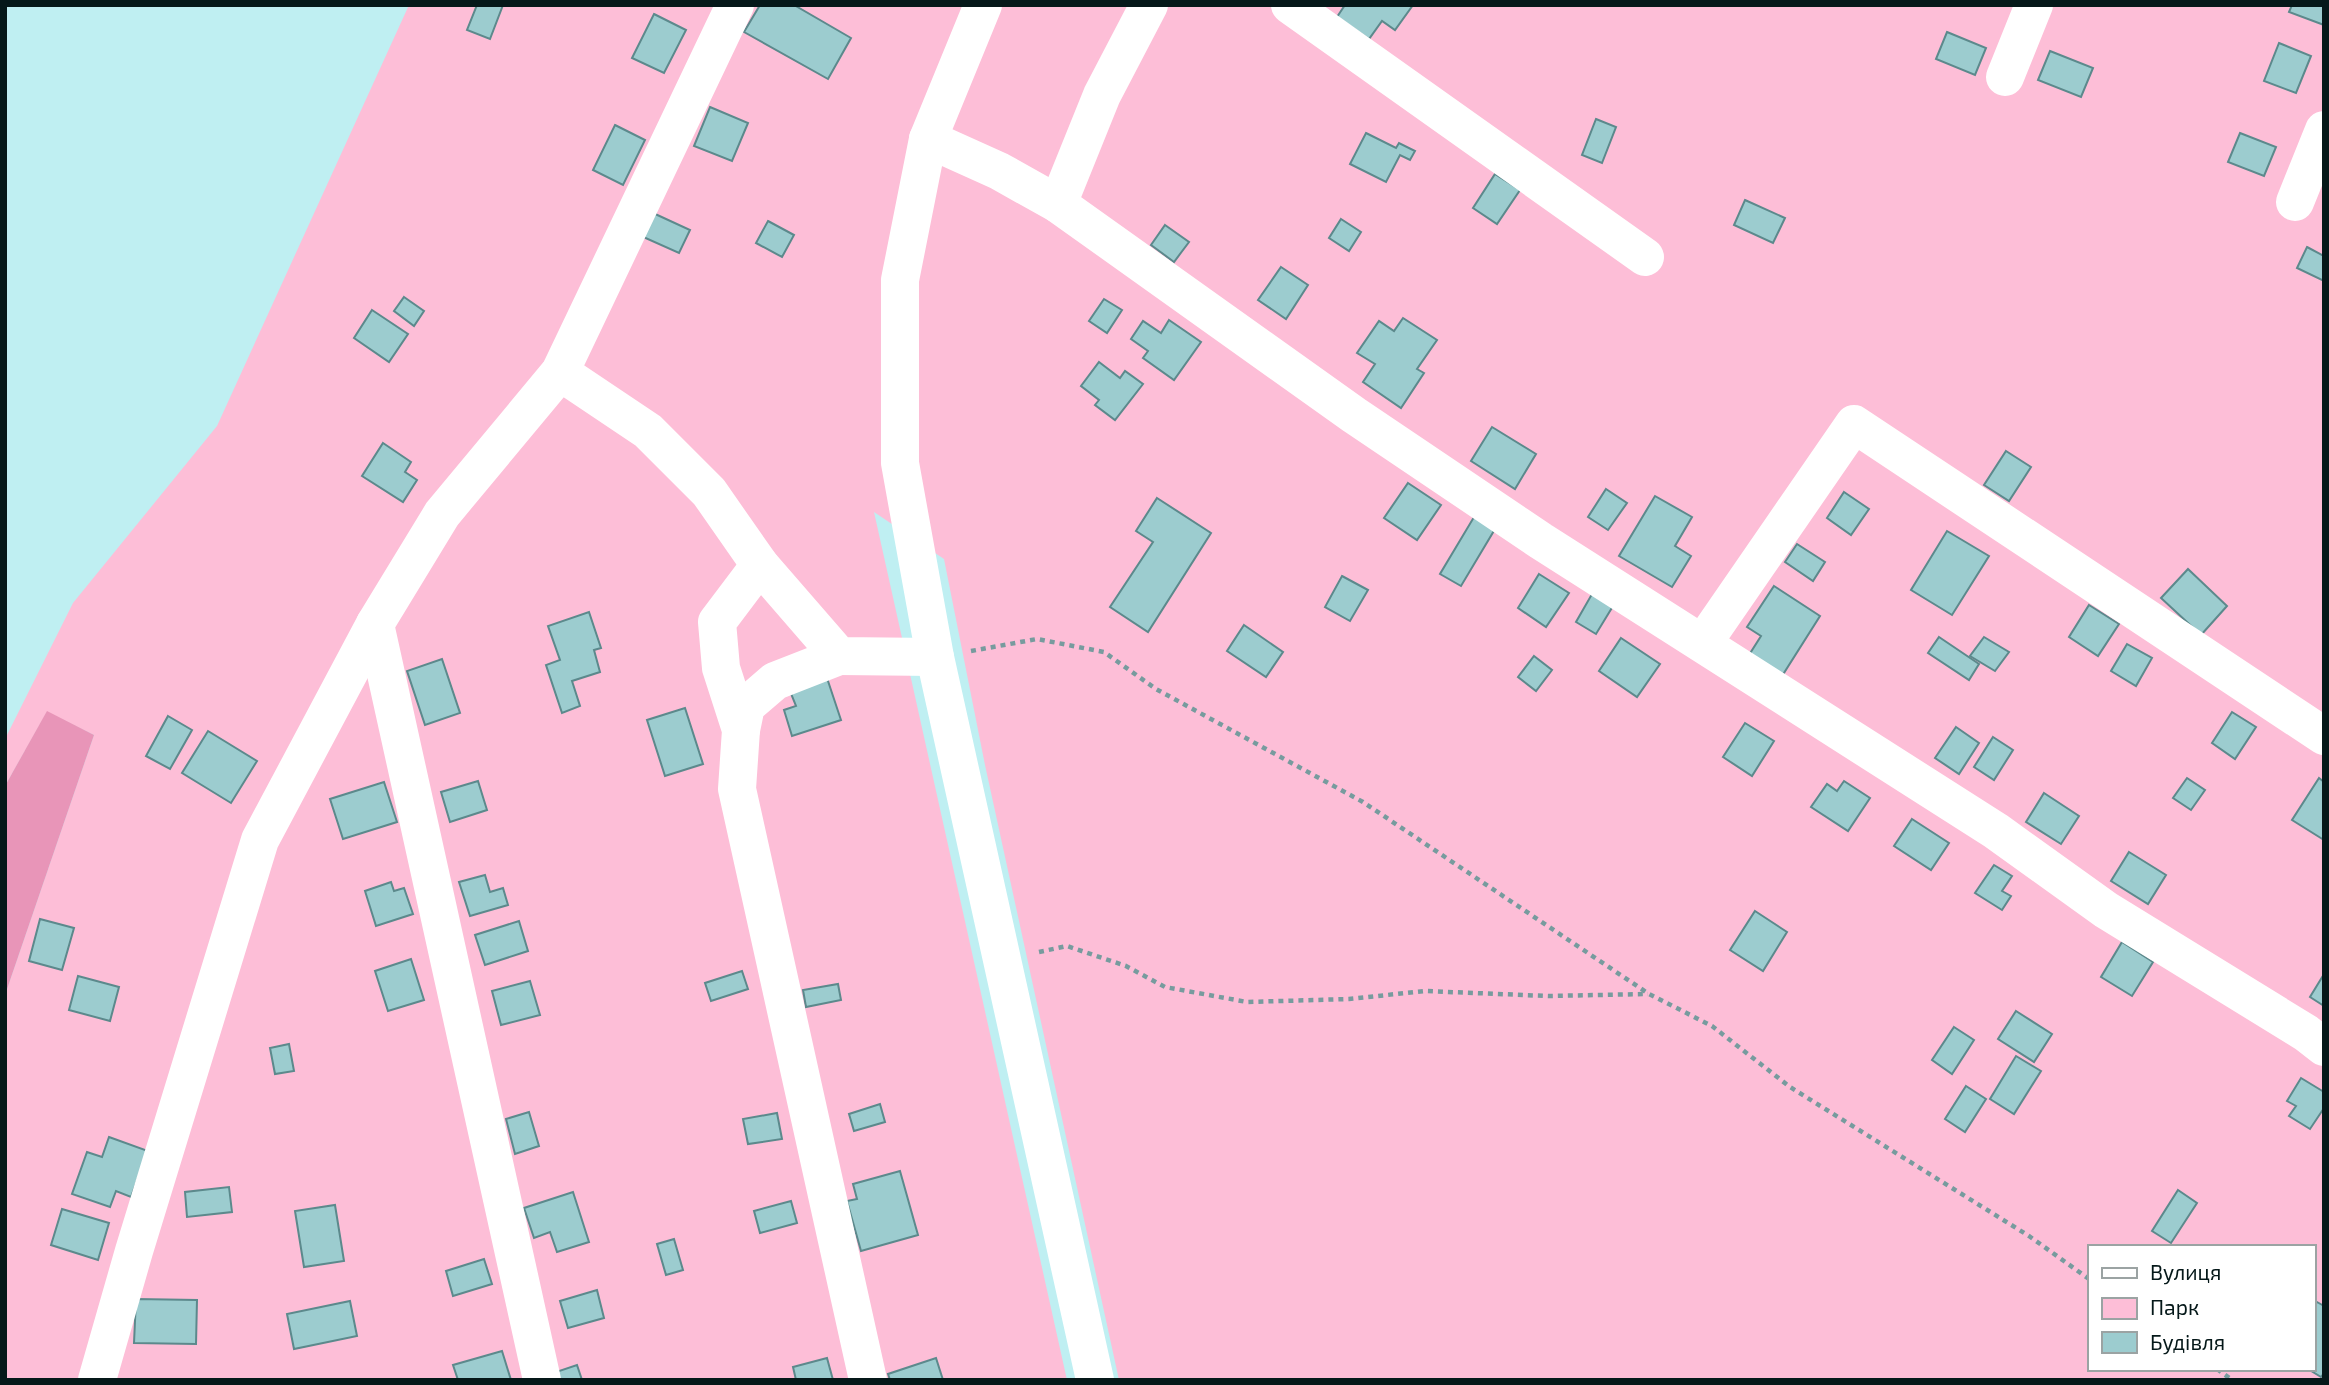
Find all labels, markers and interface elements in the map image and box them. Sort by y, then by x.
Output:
legend [2088,1245,2315,1371]
text: Вулиця [2150,1259,2221,1285]
text: Парк [2150,1294,2199,1319]
text: Будівля [2150,1329,2225,1355]

